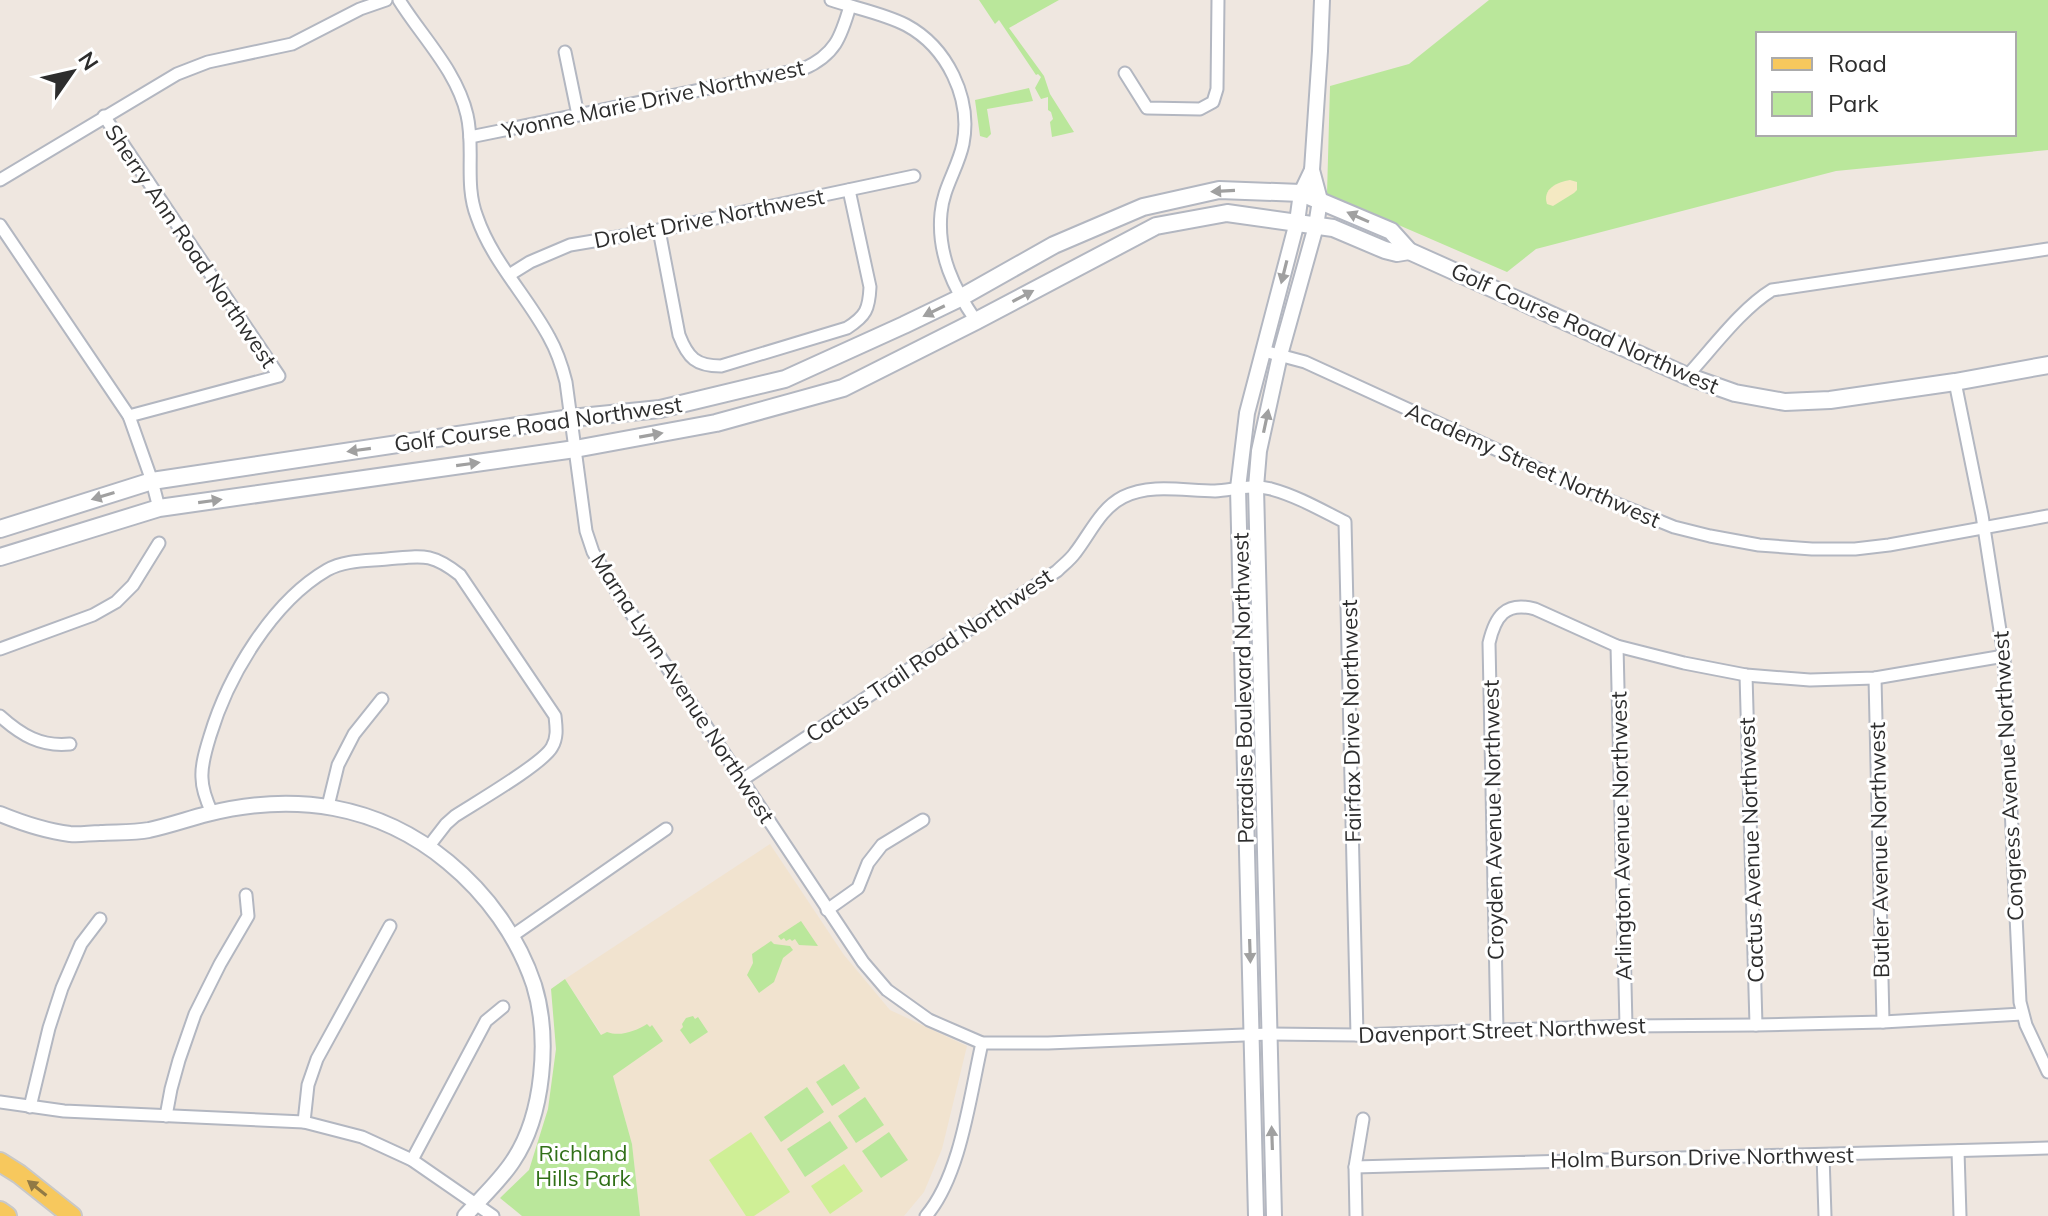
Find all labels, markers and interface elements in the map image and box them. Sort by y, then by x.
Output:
north arrow [32,32,112,112]
legend [1756,32,2016,136]
text: N [72,46,105,76]
text: Road [1828,48,1887,78]
street label: Yvonne Marie Drive Northwest [498,53,807,145]
text: Park [1828,88,1879,118]
street label: Sherry Ann Road Northwest [99,119,283,373]
street label: Drolet Drive Northwest [592,182,827,254]
one-way arrow [1210,185,1235,198]
one-way arrow [1346,210,1370,224]
street label: Golf Course Road Northwest [1447,256,1724,400]
one-way arrow [1277,259,1289,284]
one-way arrow [1012,289,1035,303]
one-way arrow [922,304,945,318]
street label: Golf Course Road Northwest [392,390,684,458]
street label: Academy Street Northwest [1401,396,1665,534]
one-way arrow [1260,408,1273,433]
one-way arrow [639,429,664,441]
one-way arrow [346,444,371,457]
one-way arrow [456,457,481,470]
one-way arrow [91,490,115,503]
one-way arrow [198,494,223,507]
street label: Paradise Boulevard Northwest [1226,532,1260,844]
street label: Marna Lynn Avenue Northwest [585,548,781,828]
street label: Cactus Trail Road Northwest [800,562,1058,748]
street label: Fairfax Drive Northwest [1335,599,1367,843]
street label: Congress Avenue Northwest [1986,630,2030,922]
street label: Croyden Avenue Northwest [1477,679,1509,960]
street label: Arlington Avenue Northwest [1604,691,1638,981]
street label: Cactus Avenue Northwest [1732,716,1770,983]
street label: Butler Avenue Northwest [1863,721,1895,978]
one-way arrow [1244,939,1256,964]
street label: Davenport Street Northwest [1358,1011,1647,1049]
one-way arrow [1265,1125,1278,1150]
park label: Richland Hills Park [535,1139,631,1192]
street label: Holm Burson Drive Northwest [1550,1140,1854,1174]
one-way arrow [27,1180,47,1197]

